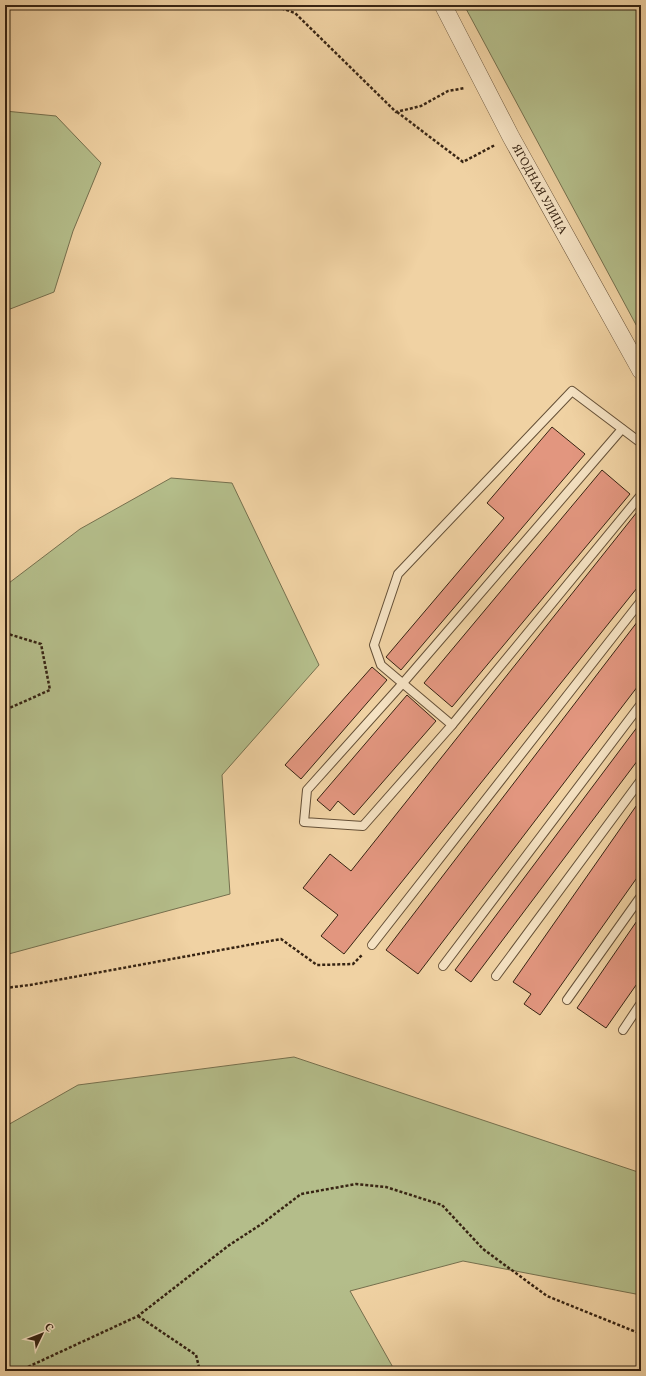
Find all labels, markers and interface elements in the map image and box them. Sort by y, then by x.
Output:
street label: ЯГОДНАЯ УЛИЦА [508,142,571,238]
north arrow [22,1314,62,1354]
text: С [40,1320,56,1336]

